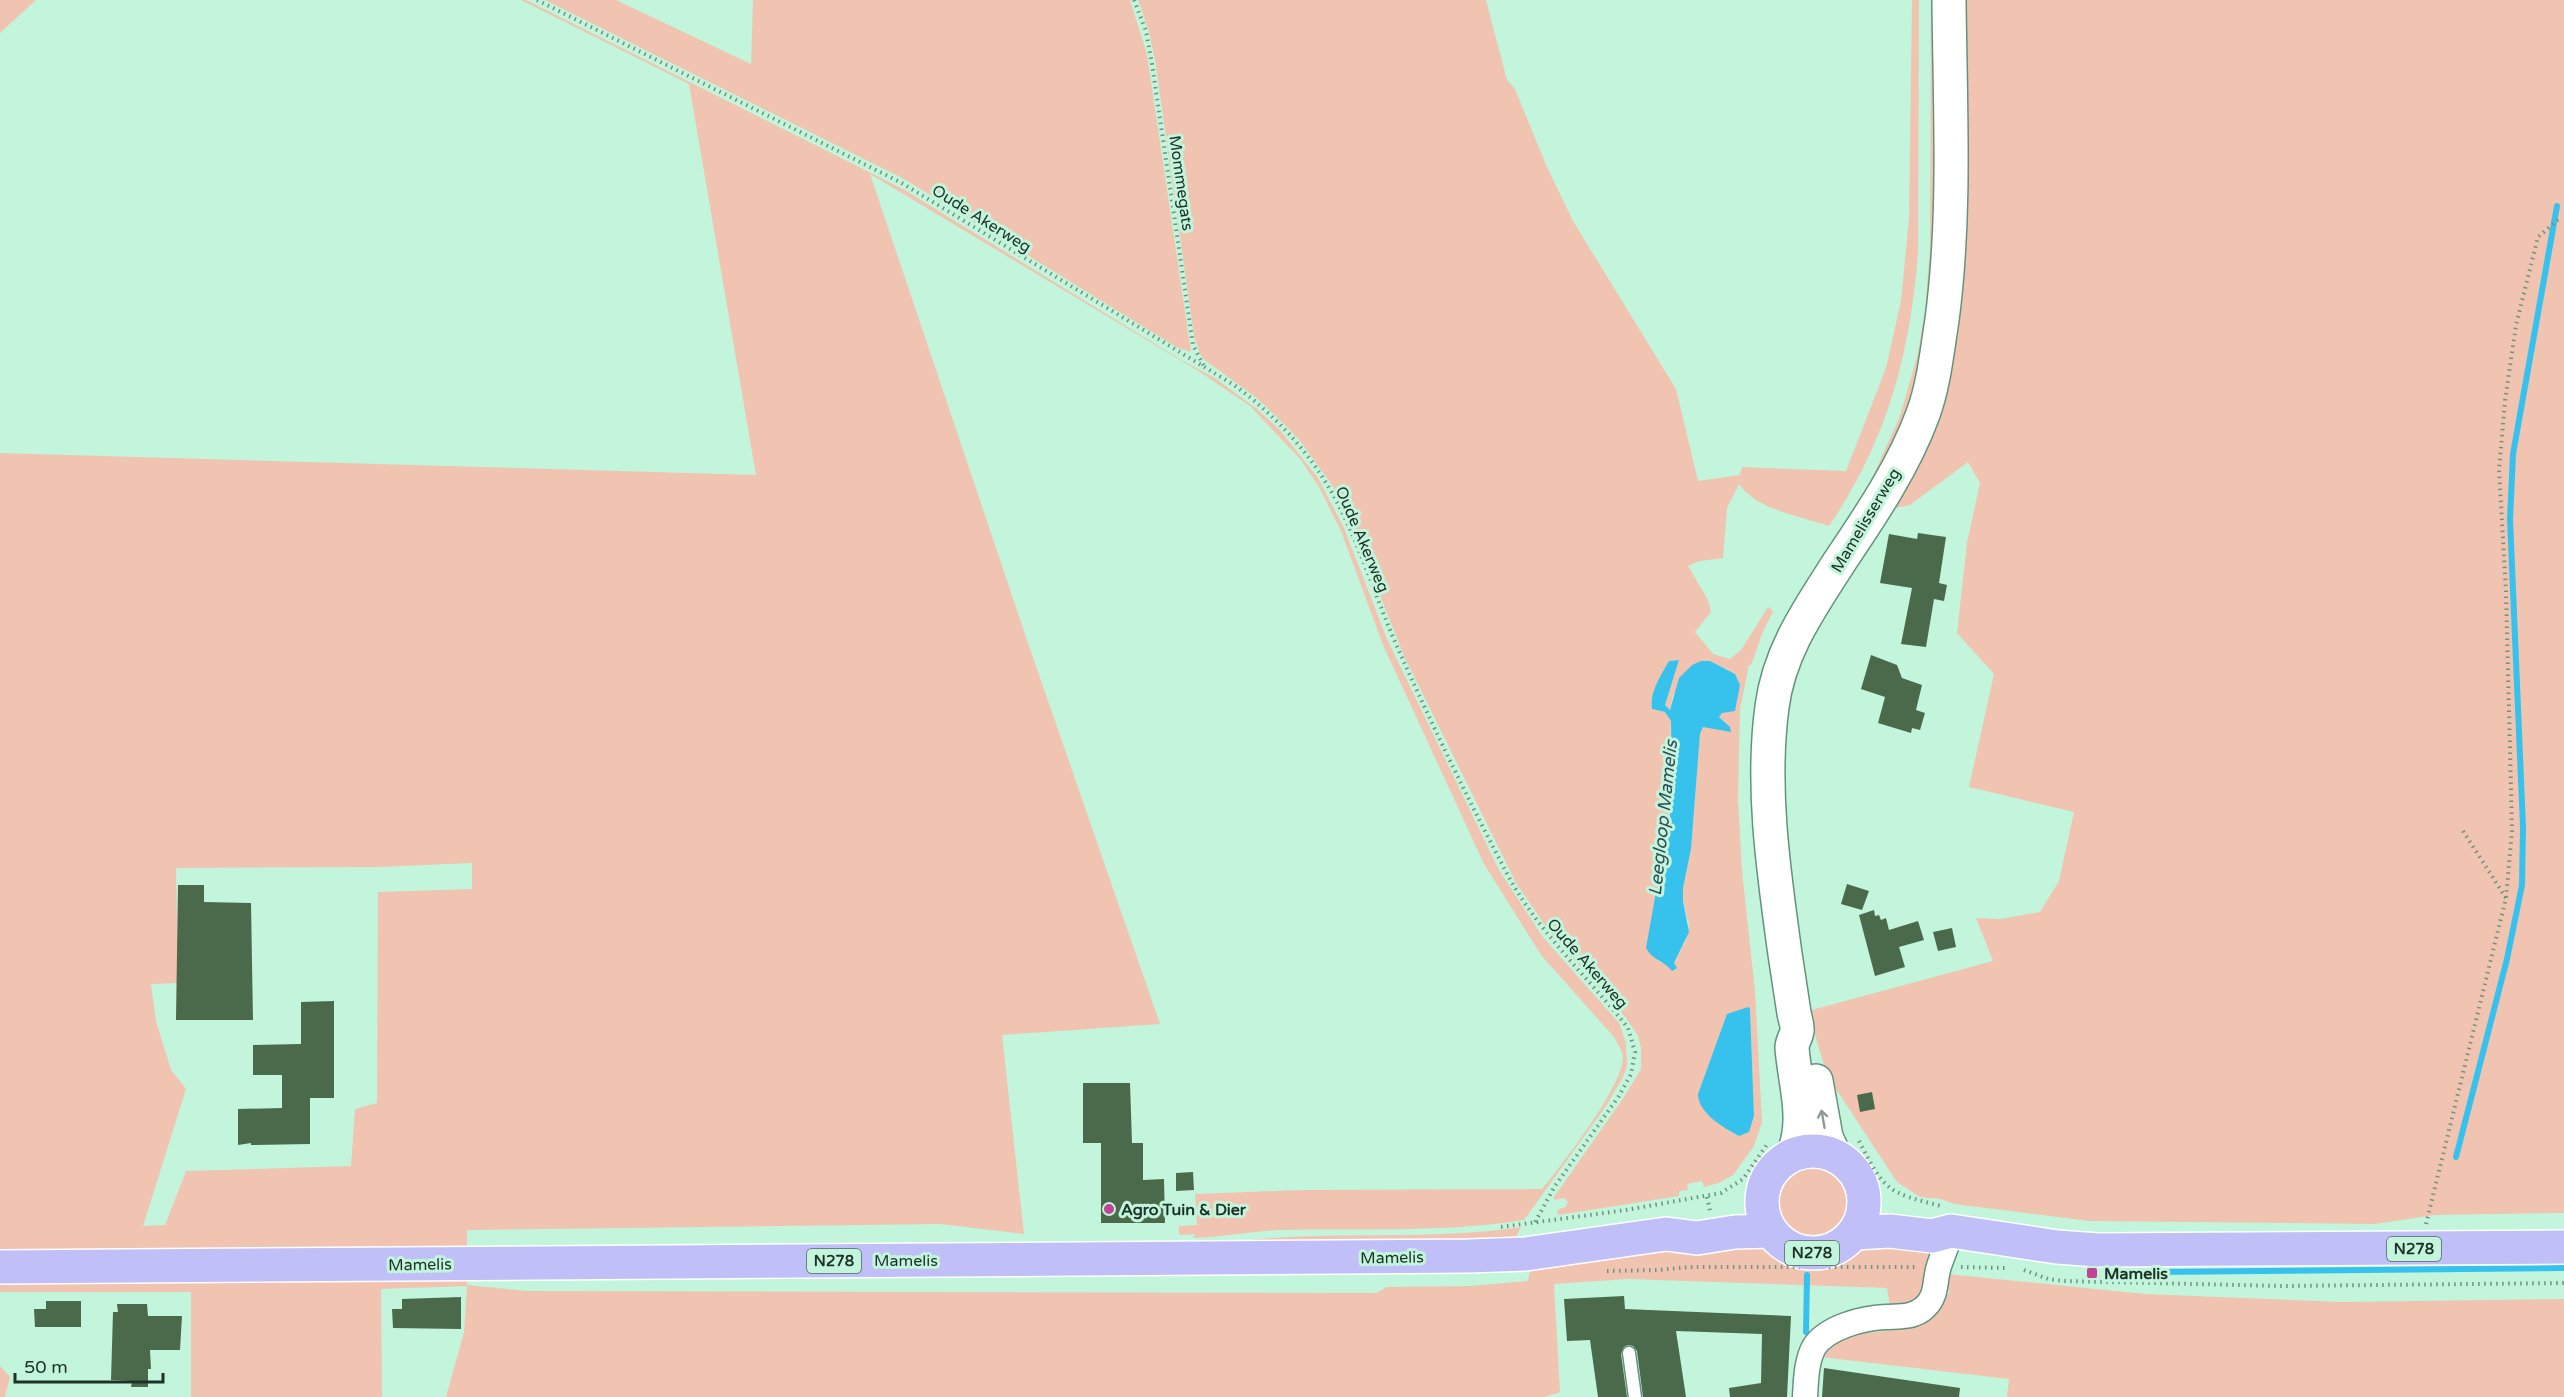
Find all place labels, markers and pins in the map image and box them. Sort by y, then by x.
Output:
place label: Agro Tuin & Dier [1121,1200,1247,1220]
marker: Agro Tuin & Dier [1102,1202,1116,1216]
place label: Mamelis [2104,1264,2168,1284]
marker: Mamelis [2085,1266,2099,1280]

